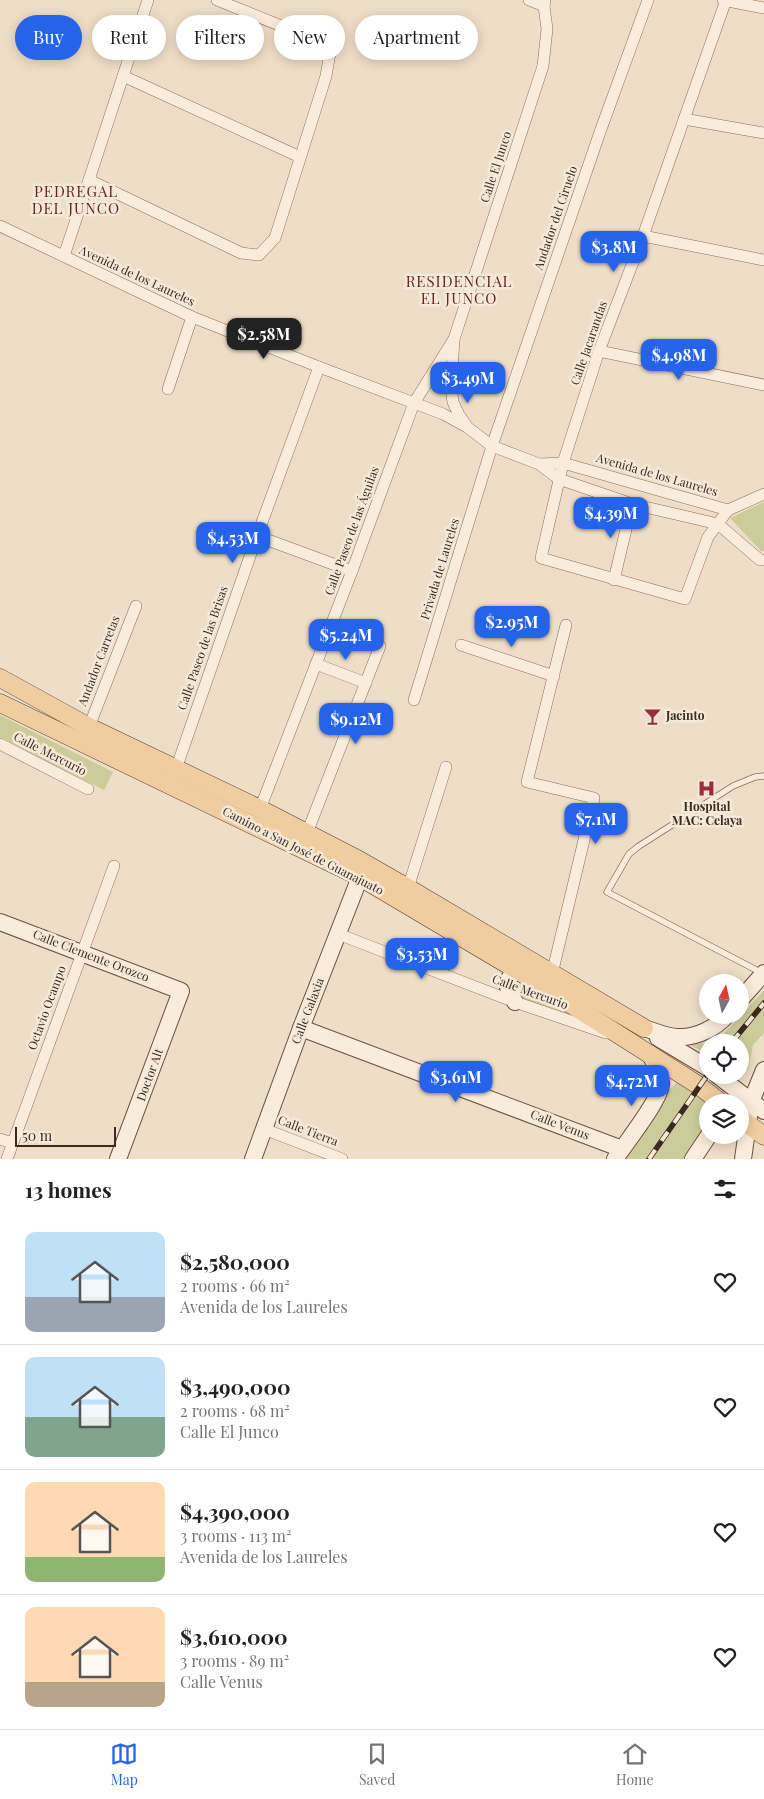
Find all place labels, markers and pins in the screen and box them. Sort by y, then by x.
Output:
pin: $3.8M [579,230,649,273]
pin: $2.58M [223,318,305,360]
pin: $4.98M [638,338,720,381]
pin: $3.49M [427,362,509,404]
pin: $4.39M [570,496,652,539]
pin: $4.53M [192,522,274,564]
pin: $2.95M [471,606,553,648]
pin: $5.24M [305,618,387,661]
pin: $9.12M [315,702,397,745]
bar icon: Jacinto [642,706,662,726]
place label: Jacinto [665,707,705,723]
hospital icon: Hospital MAC: Celaya [697,778,717,798]
place label: Hospital MAC: Celaya [672,798,743,828]
pin: $7.1M [561,802,631,845]
pin: $3.53M [381,938,463,980]
pin: $3.61M [415,1060,497,1103]
pin: $4.72M [591,1064,673,1107]

